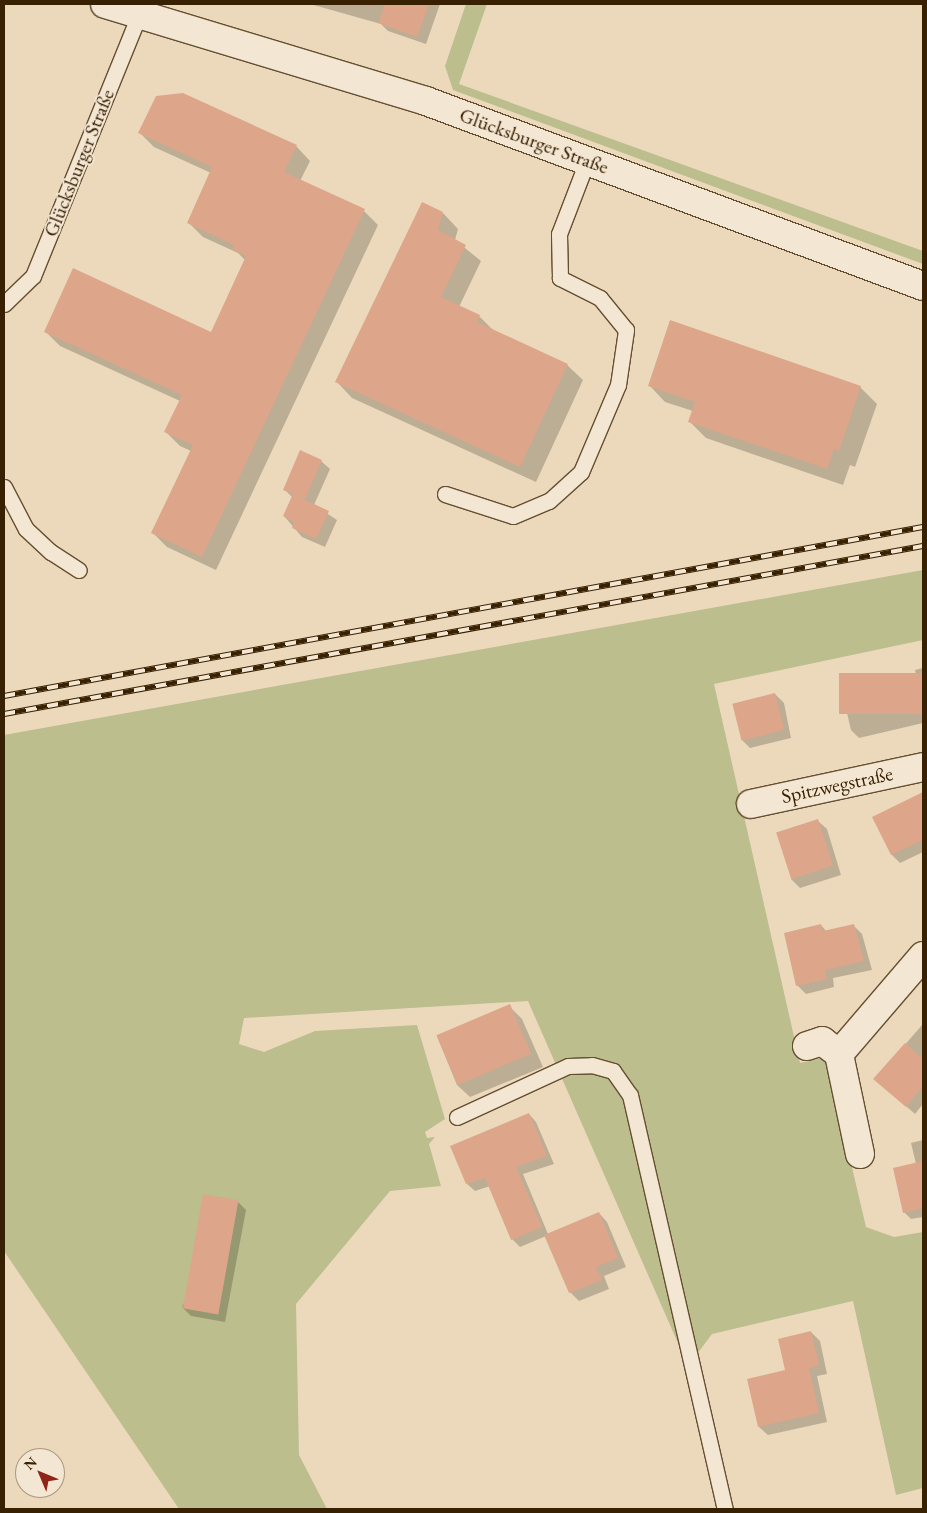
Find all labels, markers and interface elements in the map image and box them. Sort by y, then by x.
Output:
street label: Glücksburger Straße [39,86,119,240]
street label: Glücksburger Straße [456,103,612,179]
street label: Spitzwegstraße [779,761,895,809]
north arrow [15,1448,65,1498]
text: N [20,1453,40,1473]

